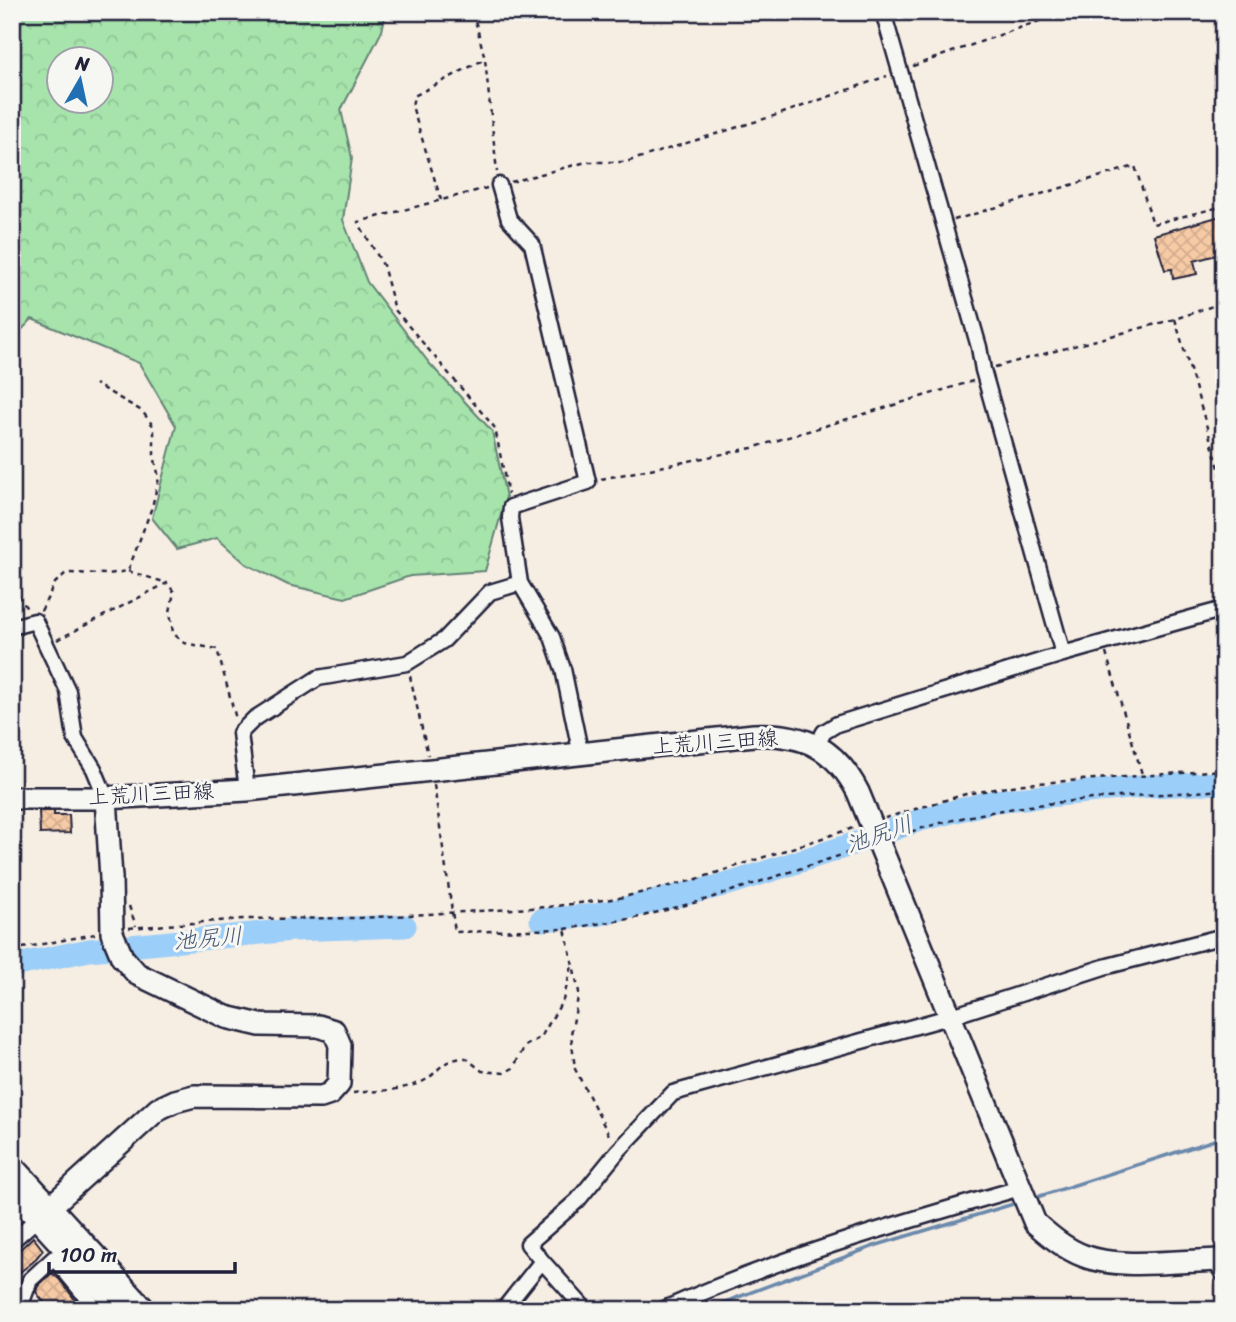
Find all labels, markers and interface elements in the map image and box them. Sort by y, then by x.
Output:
north arrow [46,46,116,116]
text: N [73,46,92,81]
street label: 上荒川三田線 [651,719,779,765]
street label: 上荒川三田線 [87,772,215,816]
water label: 池尻川 [840,804,918,865]
water label: 池尻川 [172,915,244,962]
scale bar [49,1231,234,1275]
text: 100 m [60,1236,117,1274]

